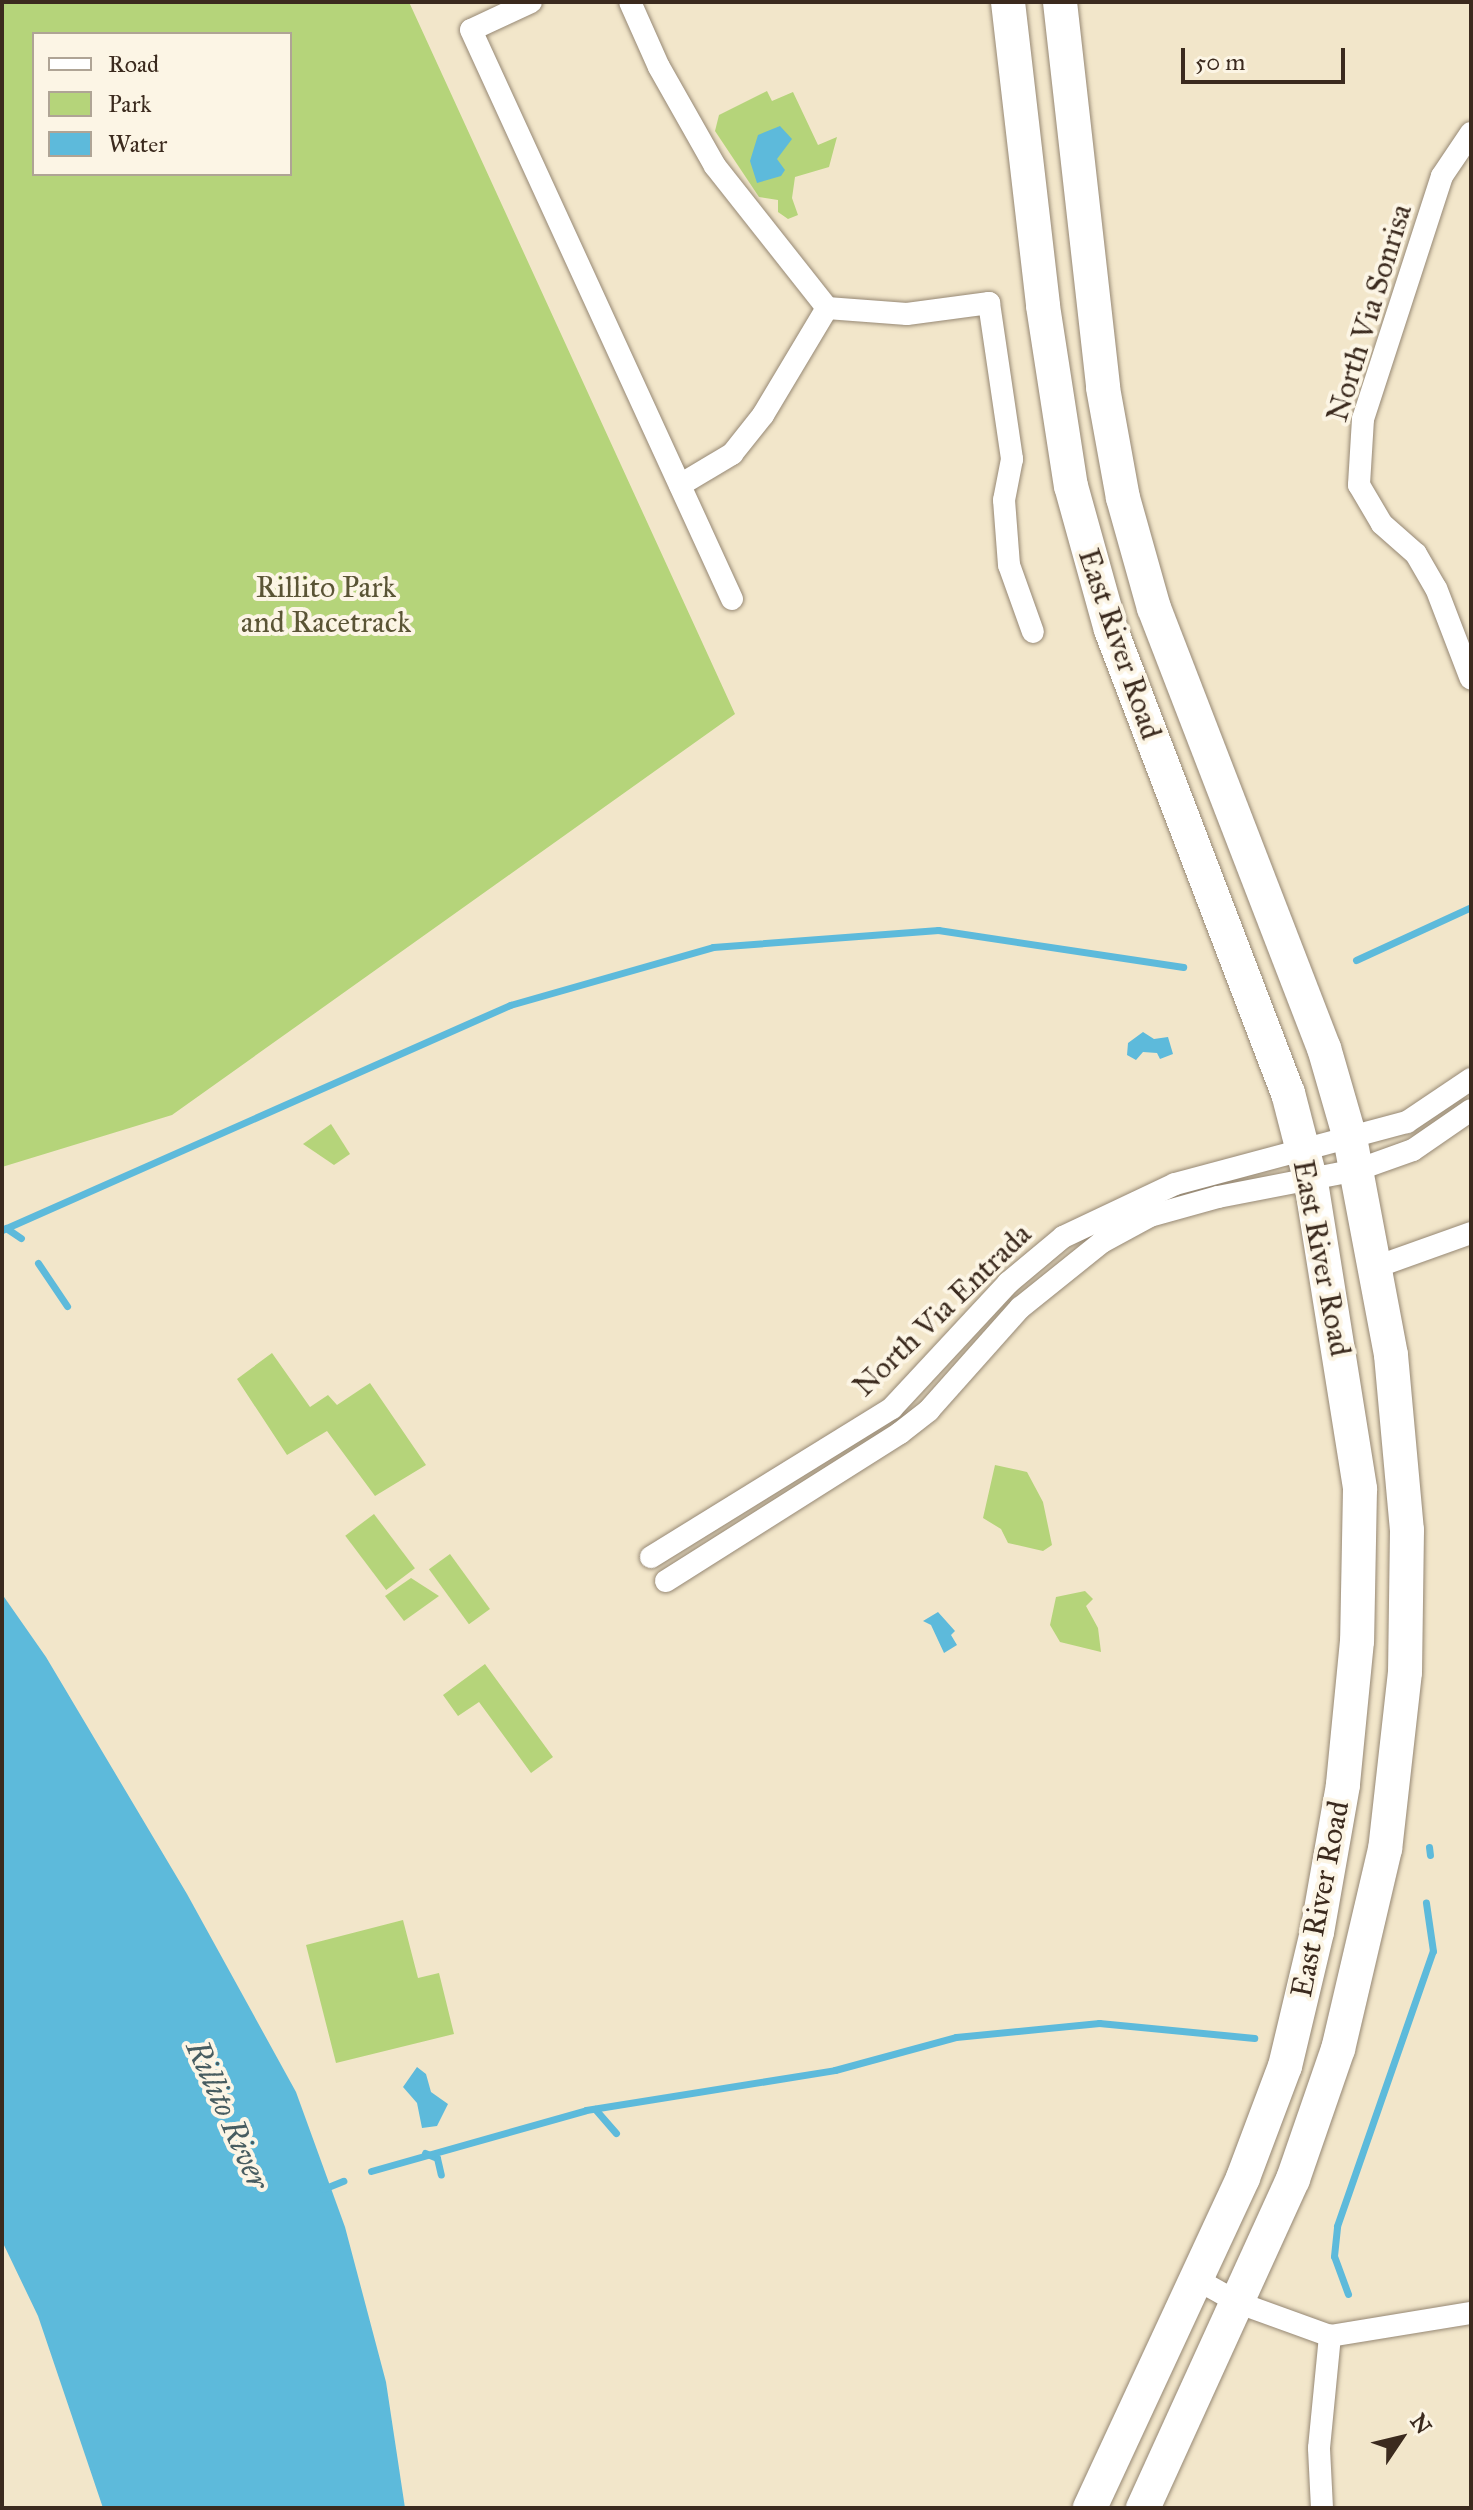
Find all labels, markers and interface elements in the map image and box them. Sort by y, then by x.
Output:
legend [32,32,292,176]
scale bar [1185,32,1349,82]
text: 50 m [1195,47,1245,77]
text: Road [108,49,159,79]
text: Park [108,89,151,119]
text: Water [108,129,167,159]
street label: North Via Sonrisa [1319,200,1419,426]
street label: East River Road [1071,544,1169,744]
park label: Rillito Park and Racetrack [241,569,411,640]
street label: East River Road [1285,1157,1359,1359]
street label: North Via Entrada [846,1216,1038,1404]
street label: East River Road [1283,1798,1357,2000]
water label: Rillito River [177,2034,277,2196]
north arrow [1361,2398,1441,2478]
text: N [1405,2409,1437,2439]

